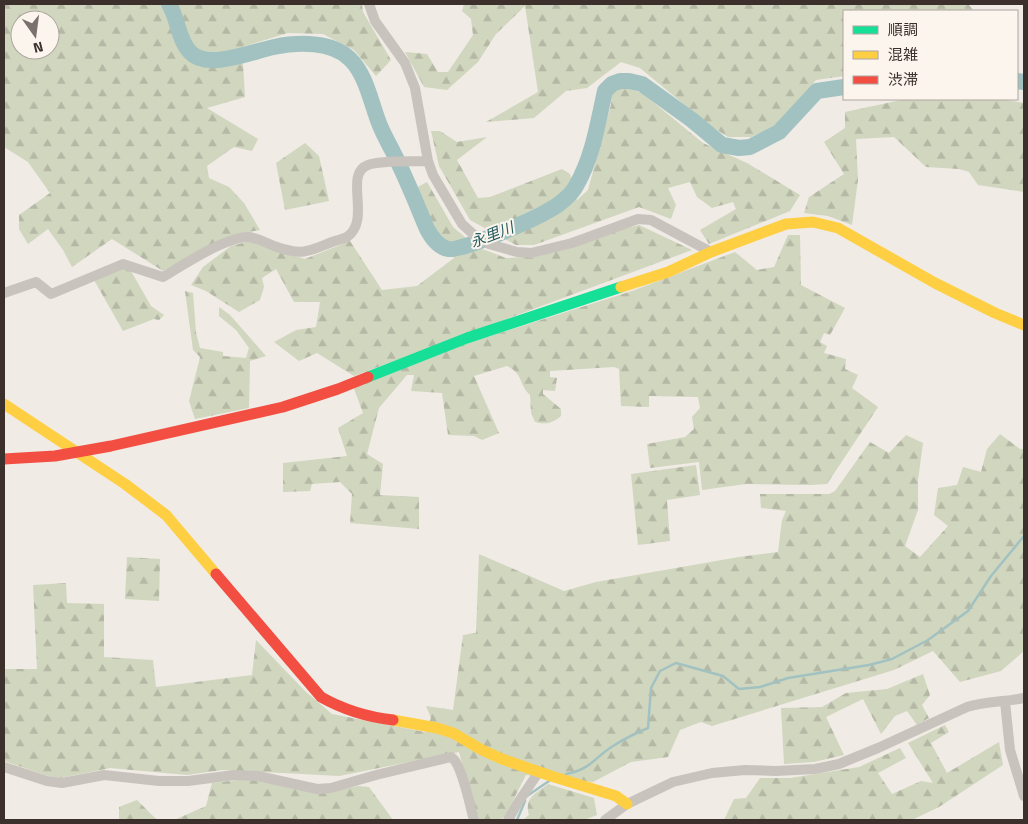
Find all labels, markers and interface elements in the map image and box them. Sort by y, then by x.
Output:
north arrow [10,10,60,60]
legend [843,10,1018,100]
text: 順調 [888,18,918,41]
text: N [31,37,46,59]
text: 混雑 [888,43,918,66]
text: 渋滞 [888,68,918,91]
water label: 永里川 [467,215,519,253]

